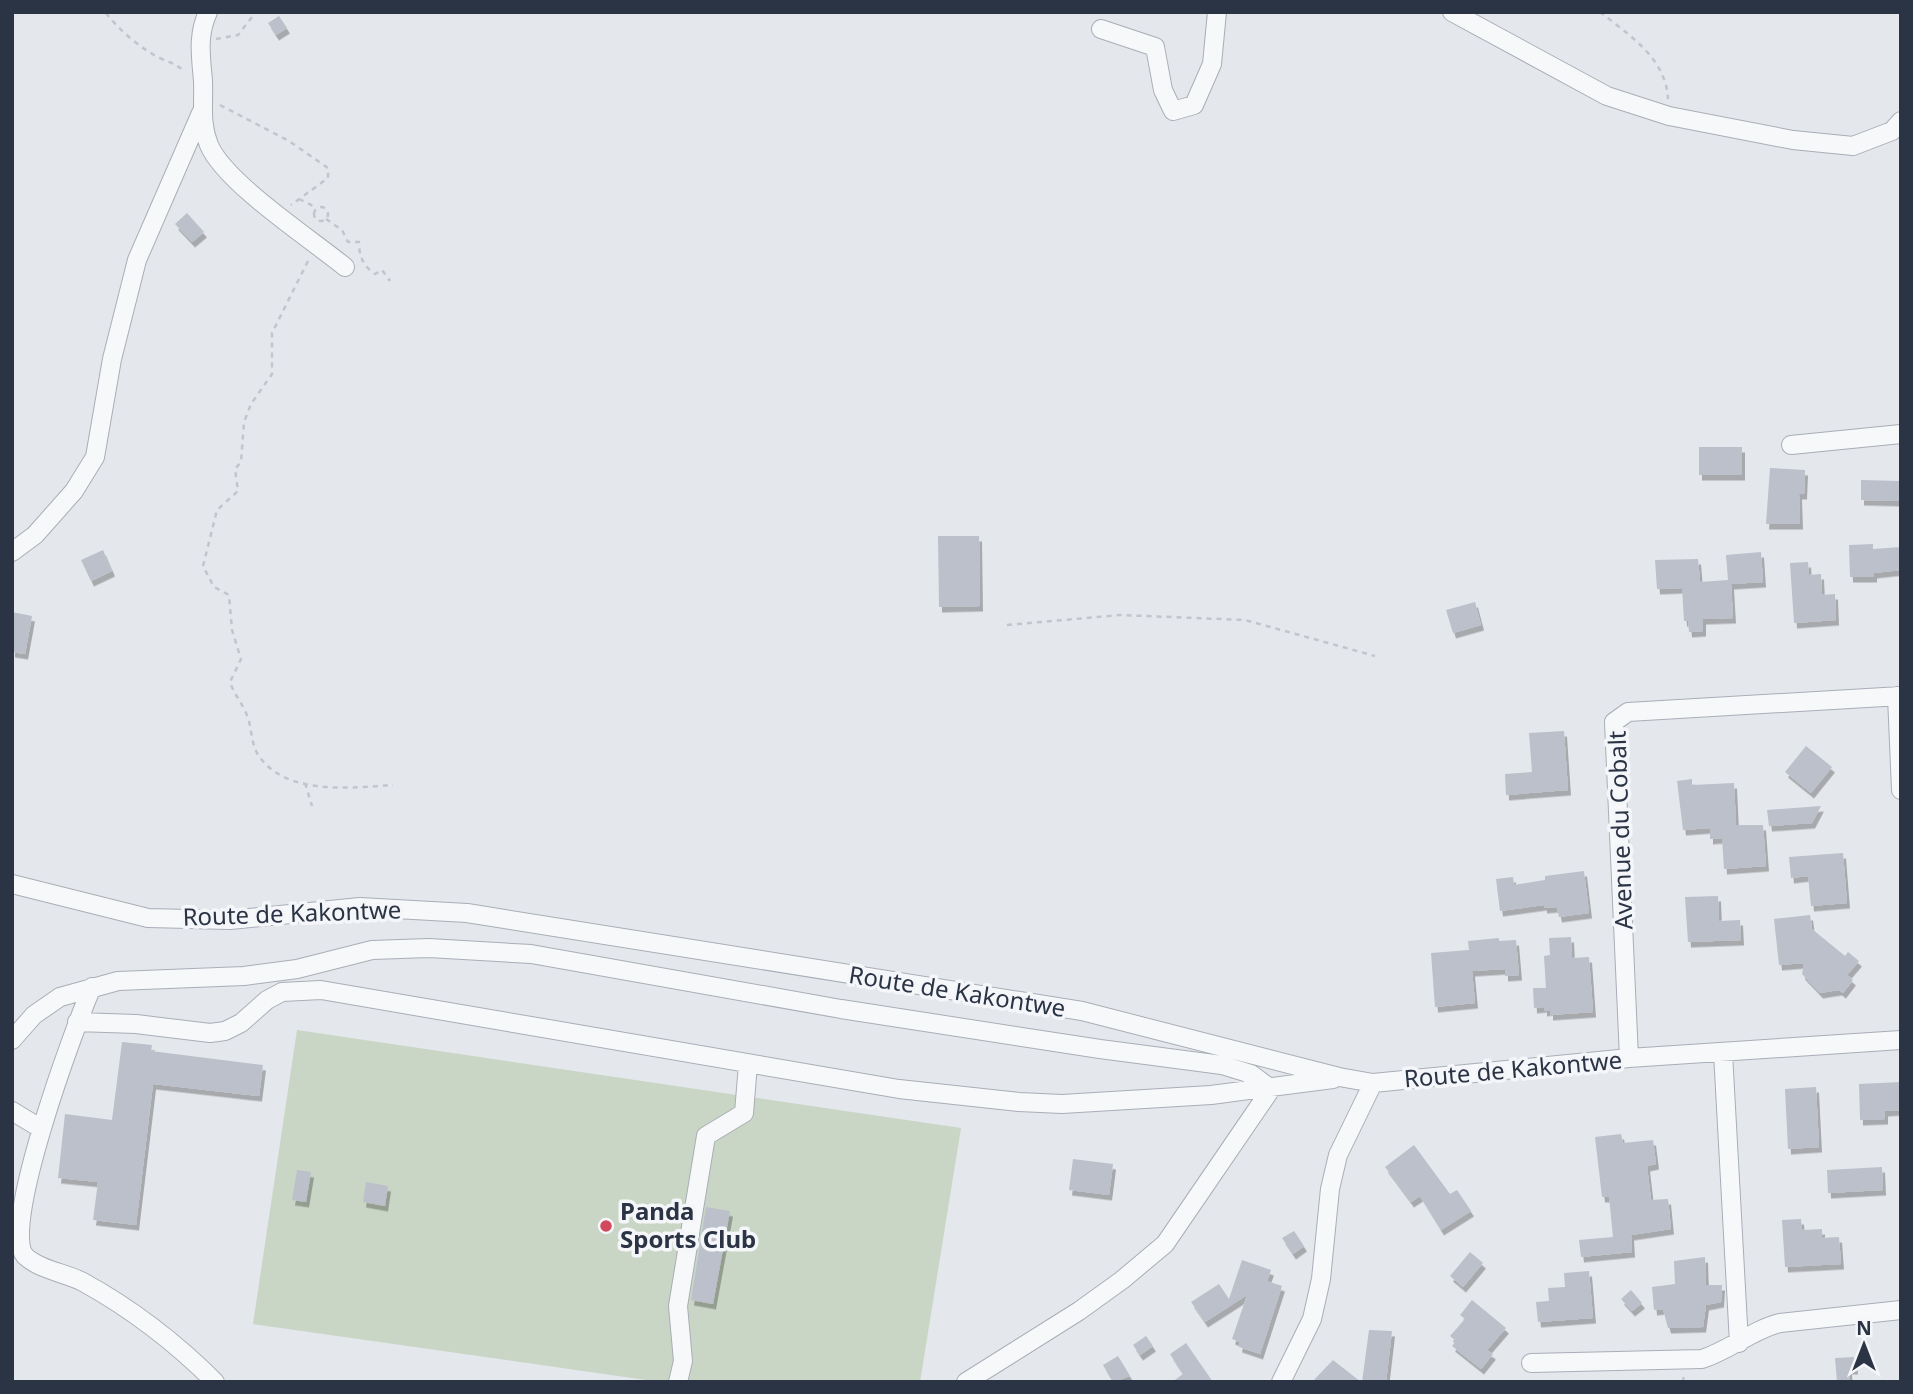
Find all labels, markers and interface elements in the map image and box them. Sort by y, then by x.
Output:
street label: Avenue du Cobalt [1600,730,1639,930]
street label: Route de Kakontwe [182,892,402,933]
street label: Route de Kakontwe [847,957,1068,1024]
street label: Route de Kakontwe [1402,1043,1623,1094]
place label: Panda Sports Club [620,1194,756,1255]
marker: Panda Sports Club [598,1218,614,1234]
north arrow [1829,1310,1899,1380]
text: N [1856,1315,1872,1341]

